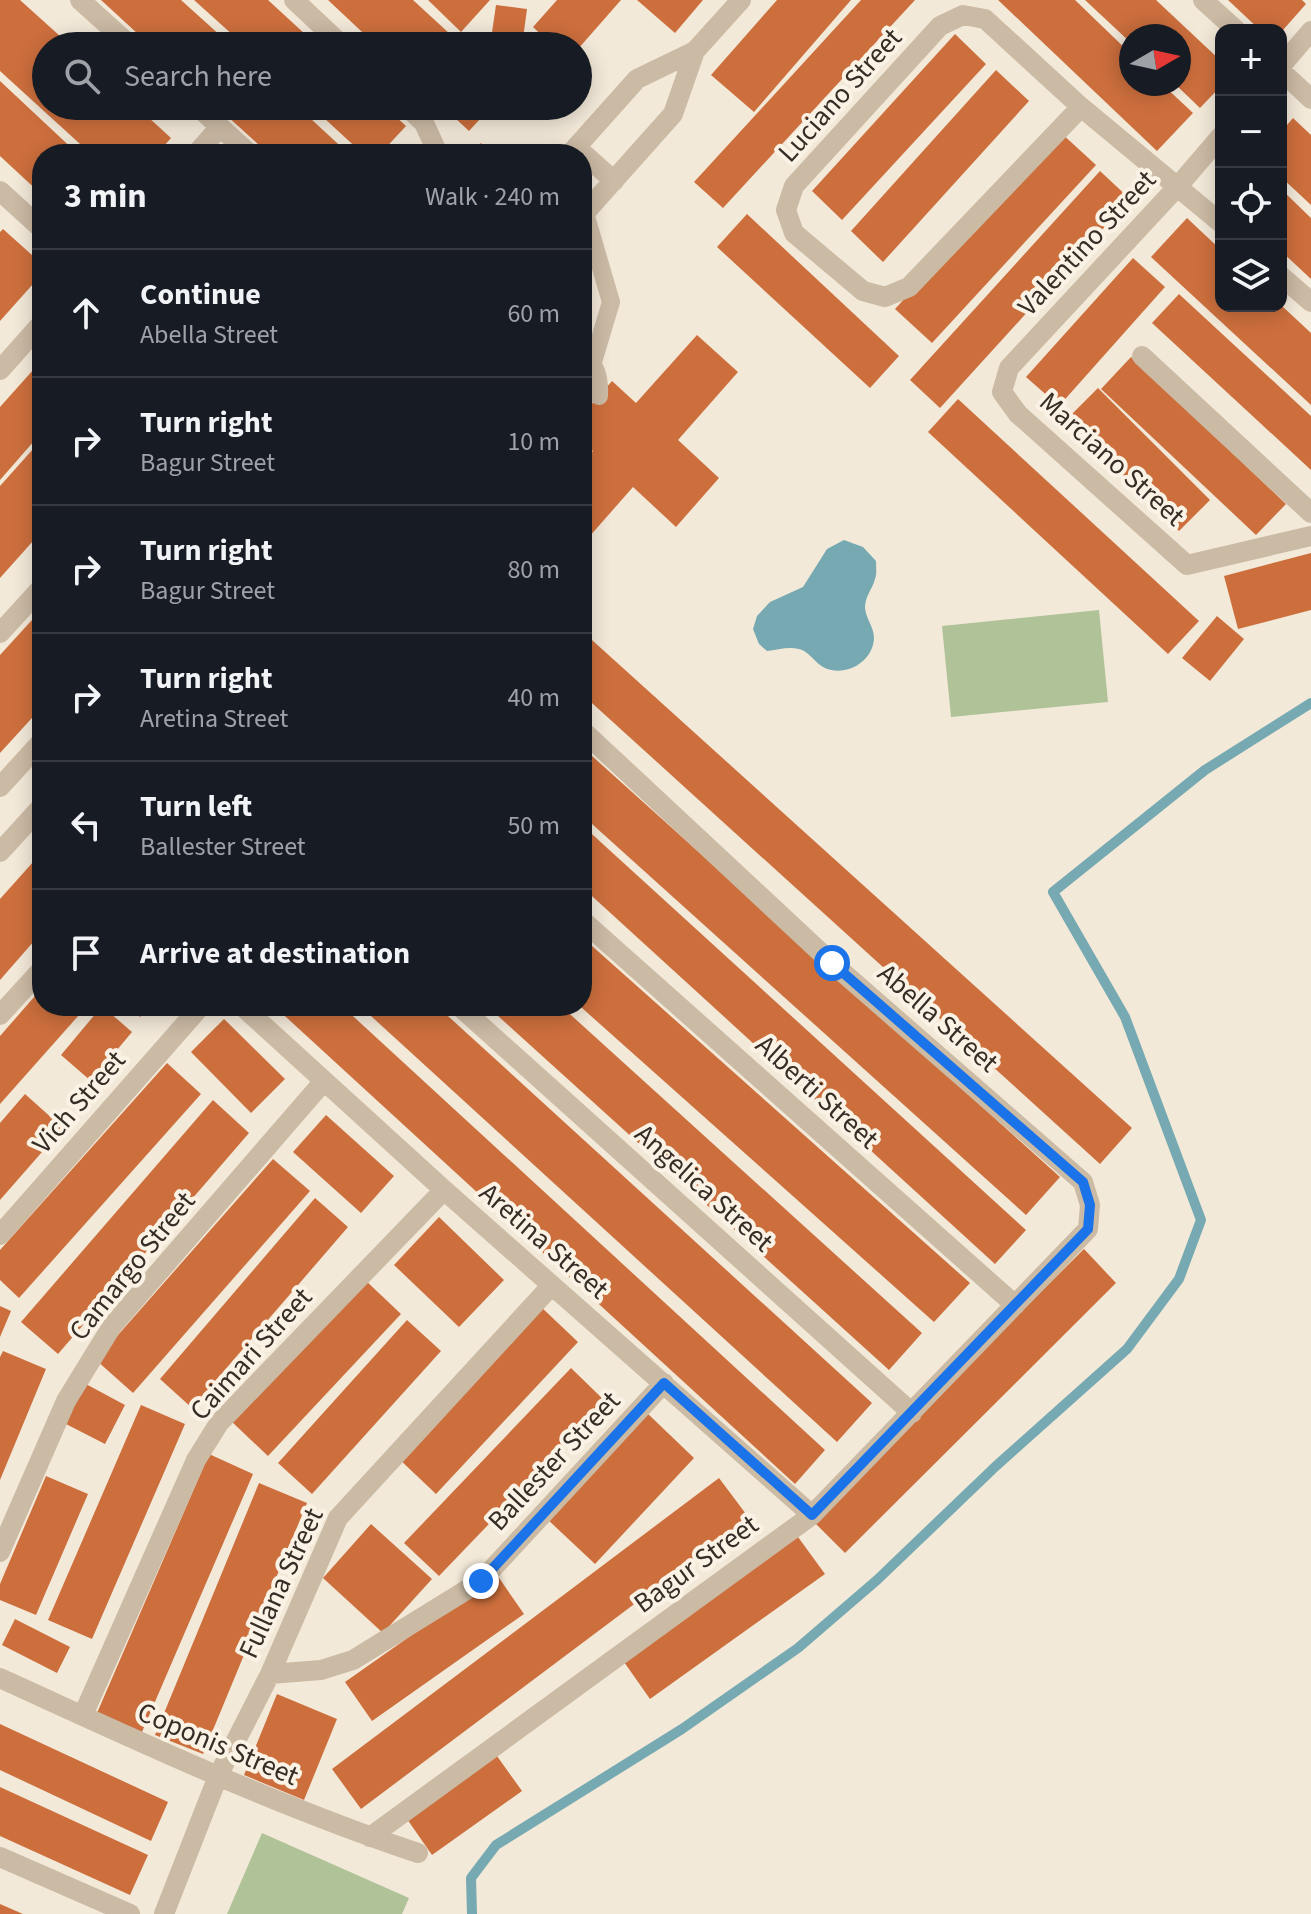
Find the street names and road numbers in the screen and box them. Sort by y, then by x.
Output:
street label: Luciano Street [769,19,912,171]
street label: Valentino Street [1009,161,1166,325]
street label: Marciano Street [1030,383,1194,536]
street label: Abella Street [869,954,1008,1082]
street label: Alberti Street [747,1026,888,1159]
street label: Vich Street [23,1041,135,1162]
street label: Angelica Street [626,1115,783,1262]
street label: Aretina Street [471,1173,618,1309]
street label: Camargo Street [59,1182,205,1349]
street label: Caimari Street [180,1278,322,1429]
street label: Ballester Street [479,1382,630,1540]
street label: Fullana Street [229,1501,334,1665]
street label: Bagur Street [625,1505,767,1623]
street label: Coponis Street [131,1692,305,1796]

